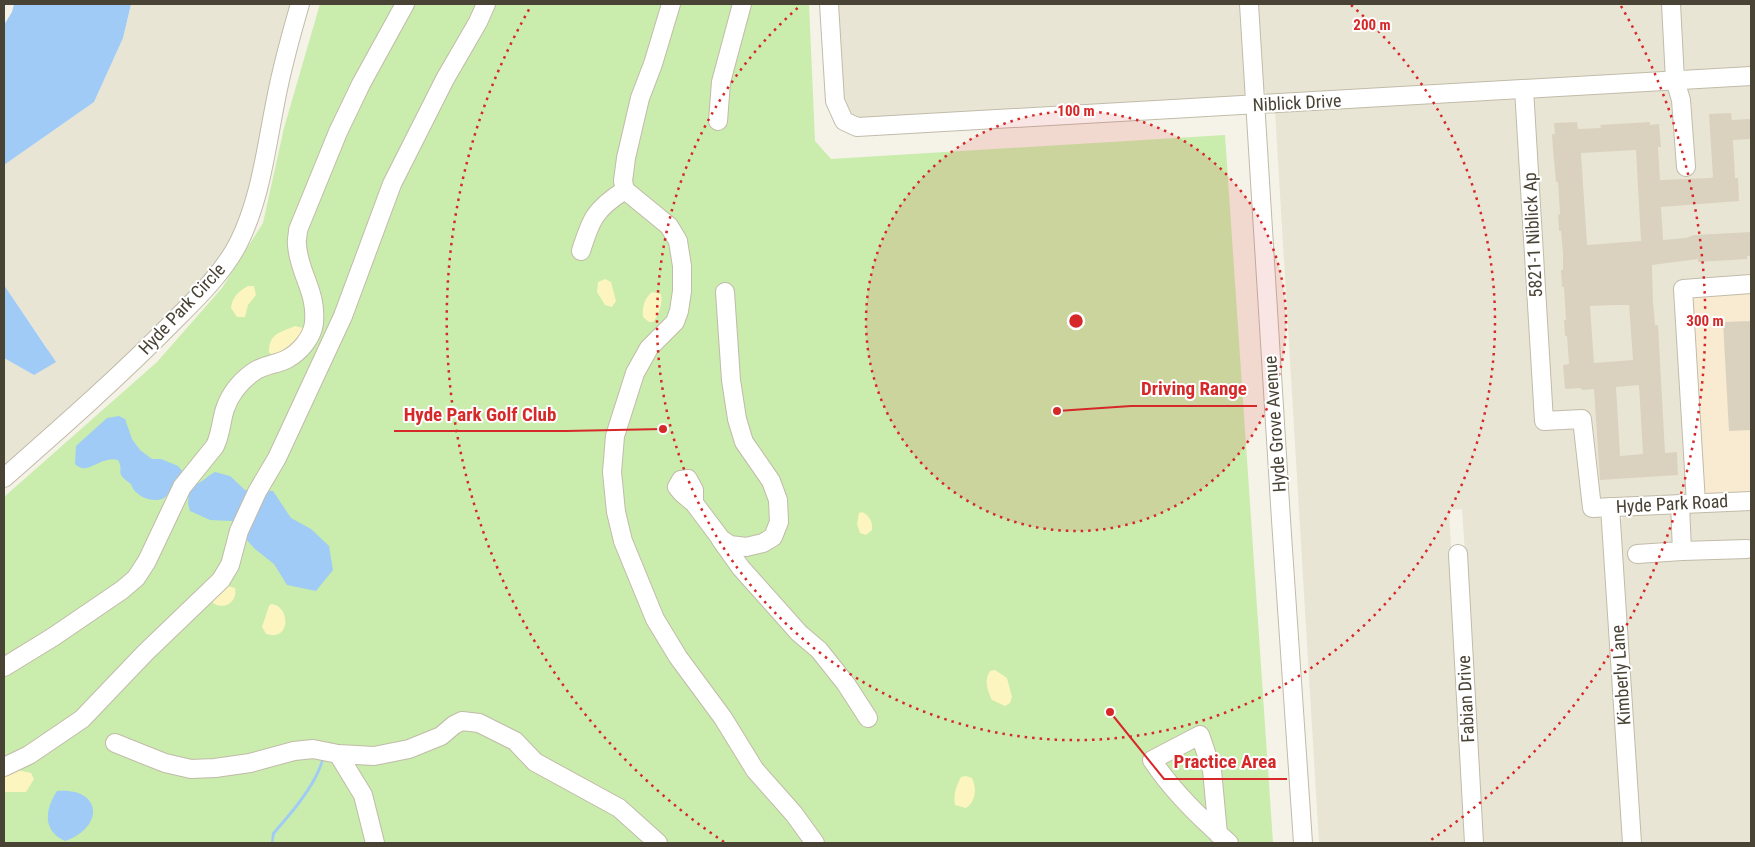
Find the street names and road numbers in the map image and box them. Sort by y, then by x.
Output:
street label: Niblick Drive [1252,90,1342,115]
street label: 5821-1 Niblick Ap [1519,172,1546,298]
street label: Hyde Park Circle [134,259,229,359]
street label: Hyde Grove Avenue [1259,355,1290,493]
street label: Hyde Park Road [1615,490,1729,517]
street label: Kimberly Lane [1607,624,1634,726]
street label: Fabian Drive [1453,655,1478,743]

